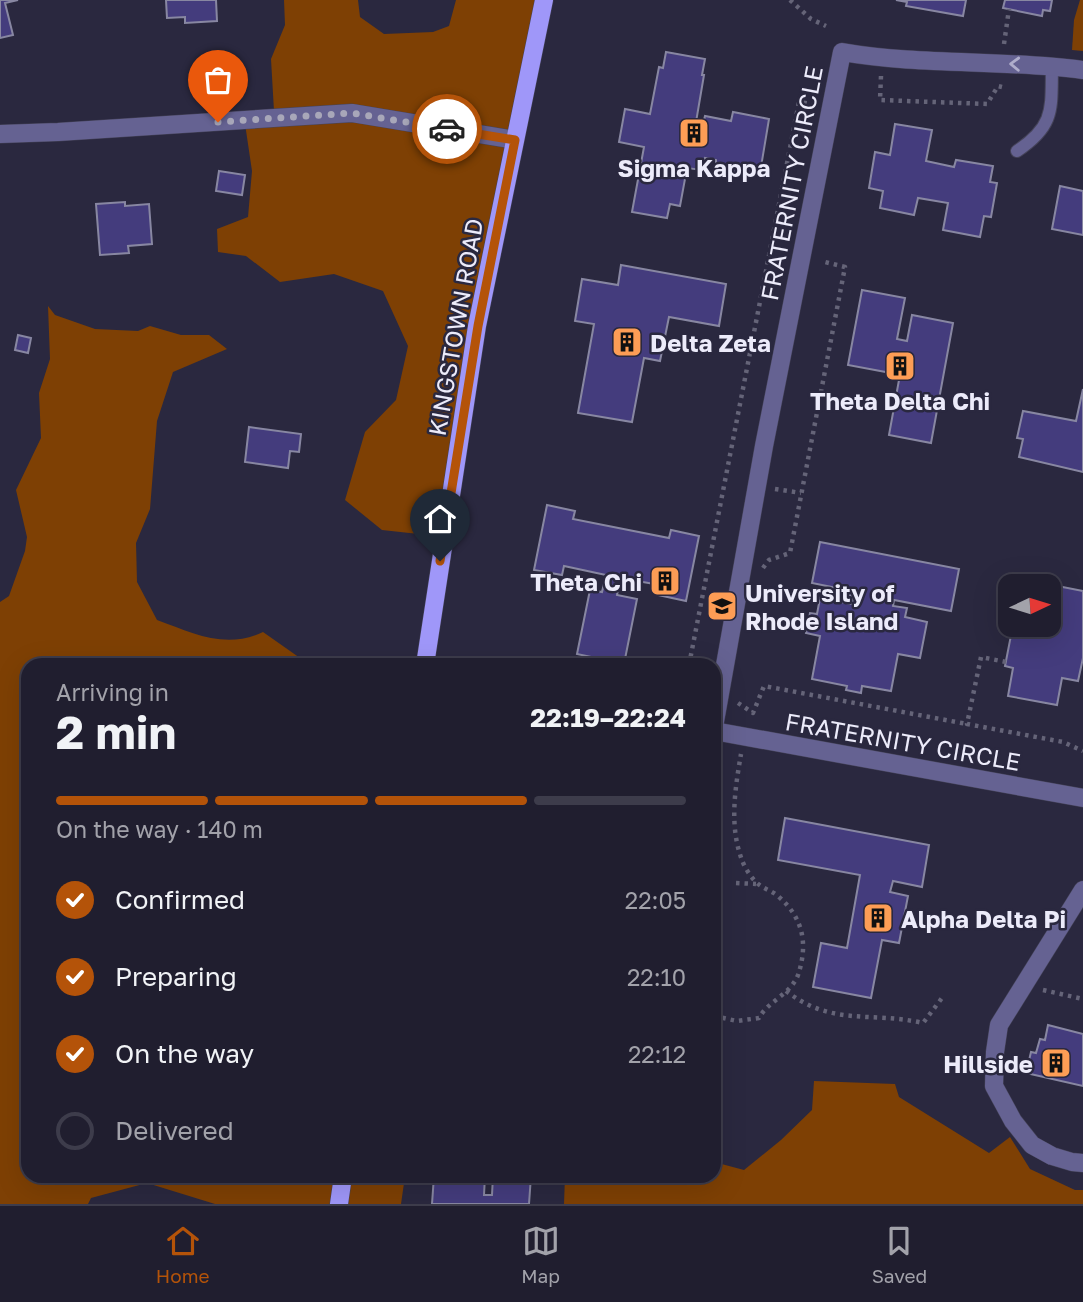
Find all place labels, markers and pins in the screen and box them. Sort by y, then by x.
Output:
pin [188,50,248,122]
building icon: Sigma Kappa [677,116,711,150]
place label: Sigma Kappa [618,153,771,182]
building icon: Delta Zeta [610,325,644,359]
place label: Delta Zeta [650,328,771,357]
building icon: Theta Delta Chi [883,349,917,383]
place label: Theta Delta Chi [810,386,990,415]
pin [410,489,470,561]
building icon: Theta Chi [648,564,682,598]
place label: Theta Chi [530,567,642,596]
place label: University of Rhode Island [745,578,898,635]
school or university icon: University of Rhode Island [705,589,739,623]
building icon: Alpha Delta Pi [861,901,895,935]
place label: Alpha Delta Pi [901,904,1066,933]
building icon: Hillside [1039,1046,1073,1080]
place label: Hillside [943,1049,1033,1078]

